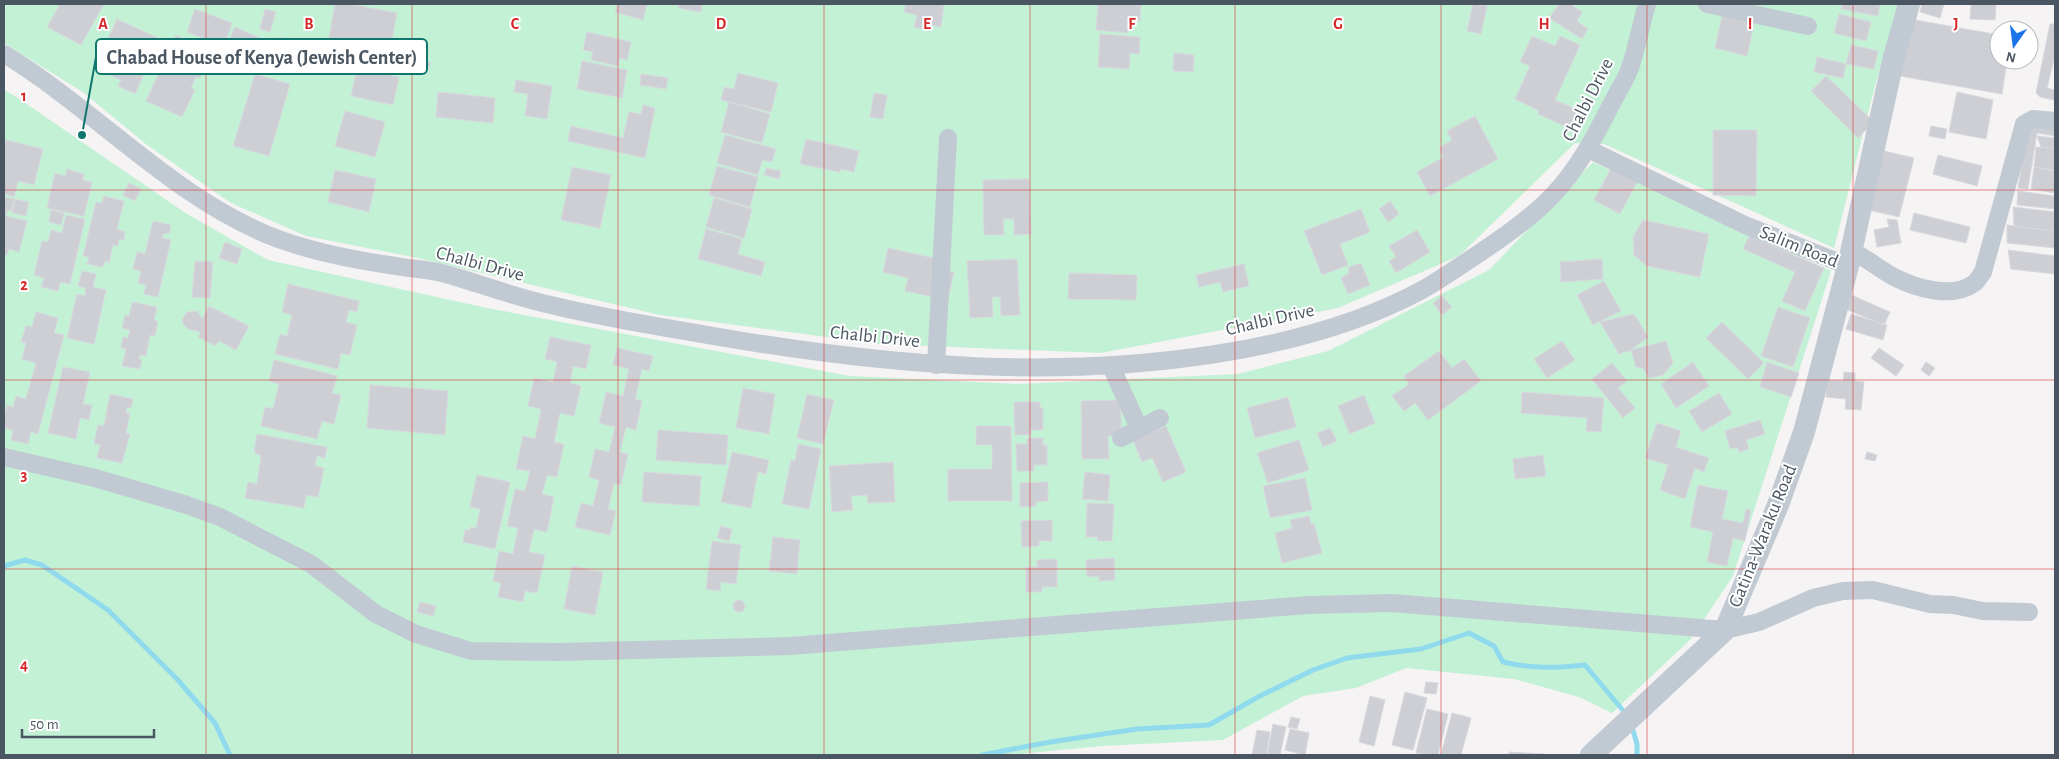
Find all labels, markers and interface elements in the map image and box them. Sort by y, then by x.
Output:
text: A [98,16,108,32]
text: B [304,16,314,32]
text: C [511,16,520,32]
text: D [716,16,727,32]
text: E [923,16,931,32]
text: F [1128,16,1136,32]
text: G [1333,16,1343,32]
text: H [1538,16,1550,32]
text: I [1748,16,1752,32]
text: J [1953,16,1959,32]
north arrow [1989,20,2039,70]
callout: Chabad House of Kenya (Jewish Center) [96,39,427,74]
text: Chabad House of Kenya (Jewish Center) [107,48,417,68]
text: N [2005,49,2018,65]
street label: Chalbi Drive [1559,55,1617,145]
text: 1 [21,88,27,104]
street label: Salim Road [1757,223,1841,271]
street label: Chalbi Drive [434,243,526,285]
text: 2 [20,277,28,293]
street label: Chalbi Drive [1224,301,1316,339]
street label: Chalbi Drive [829,323,921,351]
street label: Gatina-Waraku Road [1726,462,1800,610]
text: 3 [21,467,28,483]
text: 4 [20,657,28,673]
scale bar [22,706,155,738]
text: 50 m [30,717,59,732]

